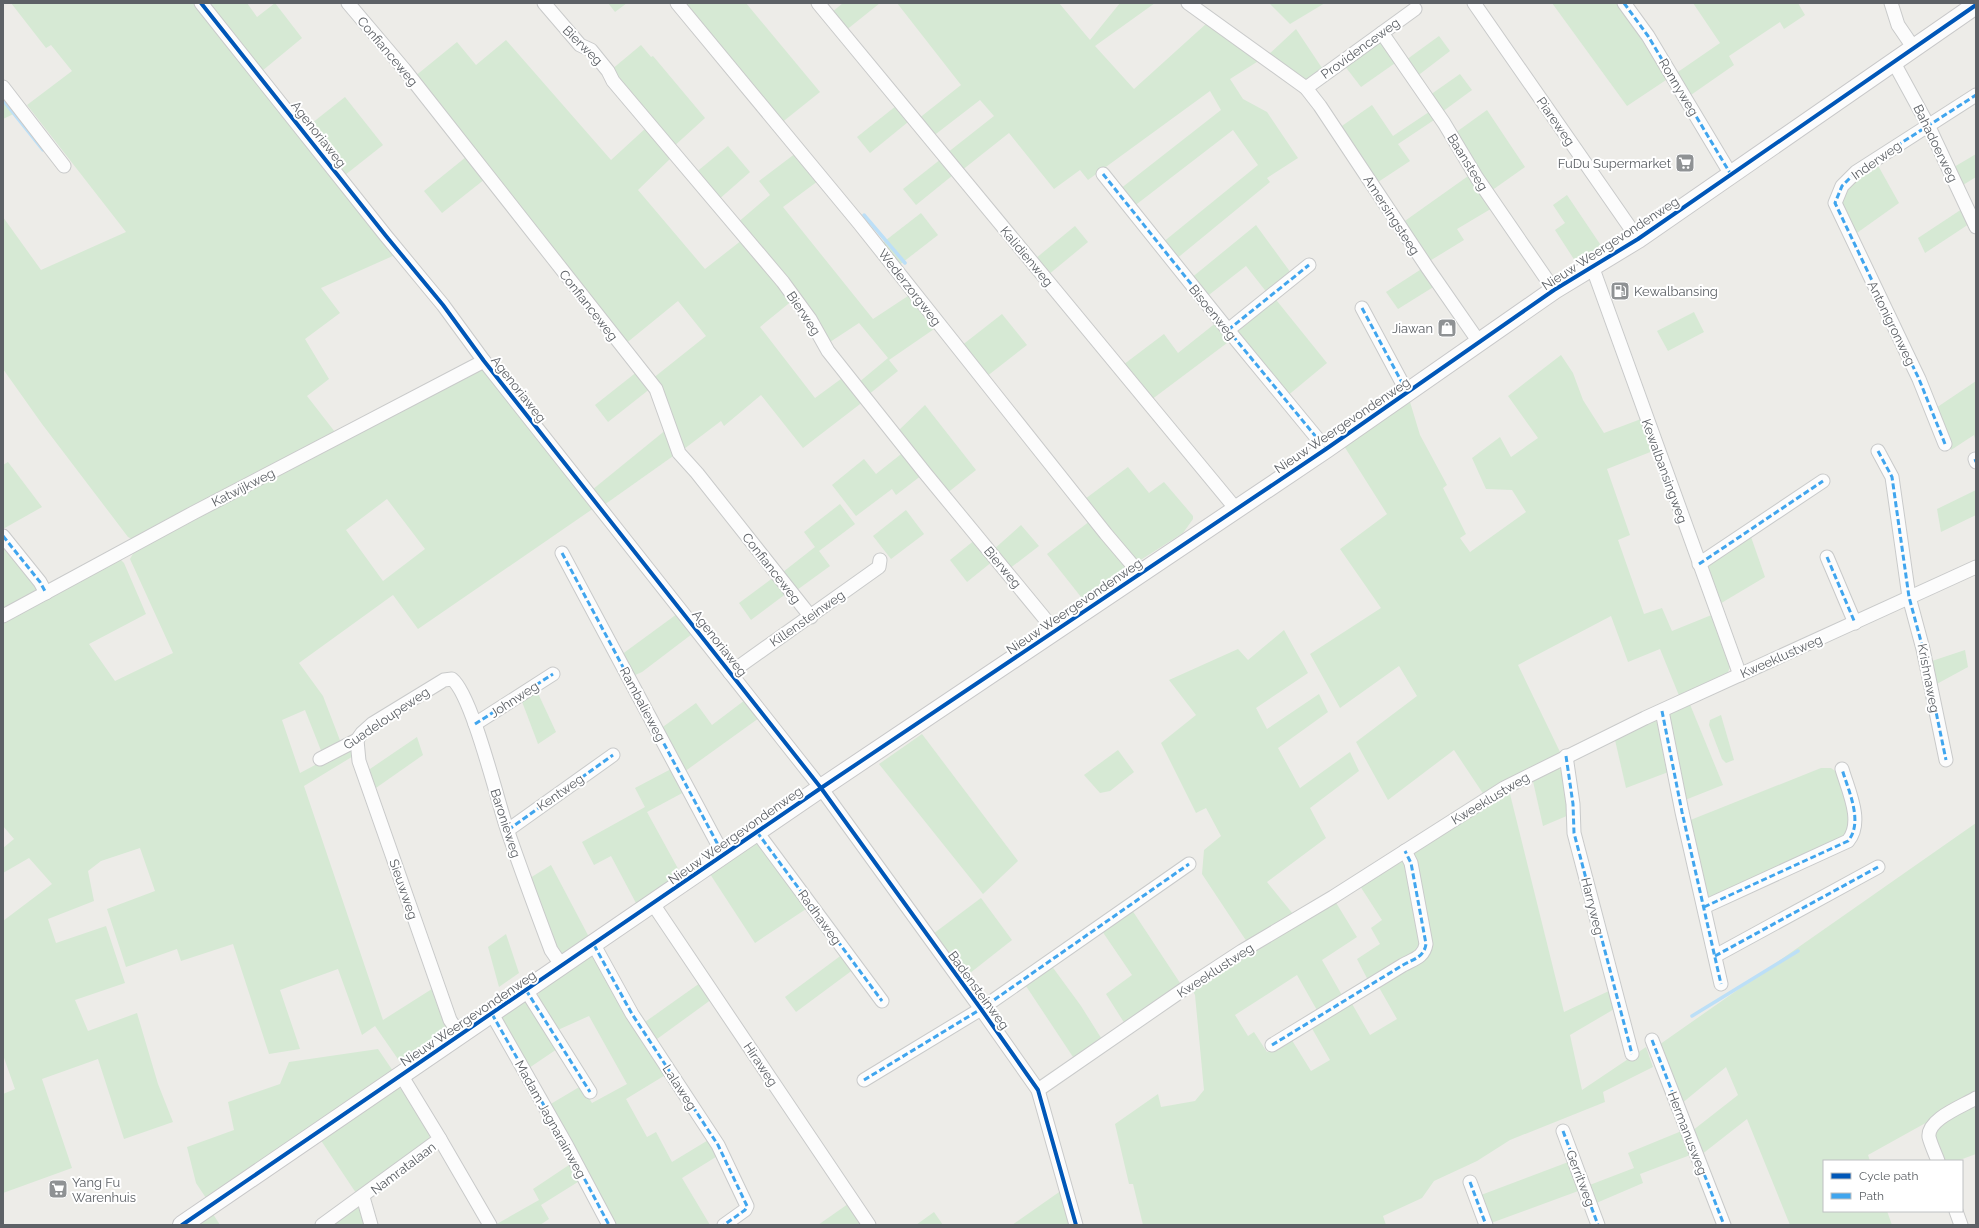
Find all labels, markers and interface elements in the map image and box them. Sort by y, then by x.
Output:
street label: Confianceweg [354,14,421,89]
street label: Providenceweg [1318,15,1403,82]
street label: Bierweg [560,23,606,68]
street label: Ronnyweg [1656,56,1702,119]
street label: Piareweg [1533,94,1578,148]
street label: Agenoriaweg [288,98,349,170]
street label: Bahadoerweg [1910,102,1961,184]
street label: Baansteeg [1444,131,1491,193]
street label: Inderweg [1849,138,1904,183]
supermarket icon: FuDu Supermarket [1674,152,1696,174]
place label: FuDu Supermarket [1558,156,1672,171]
street label: Amersingsteeg [1360,173,1423,258]
street label: Nieuw Weergevondenweg [1539,193,1682,293]
street label: Kalidienweg [997,223,1056,289]
street label: Wederzorgweg [875,246,944,329]
street label: Confianceweg [556,267,621,344]
street label: Antonigronweg [1865,278,1919,368]
fuel station icon: Kewalbansing [1609,280,1631,302]
street label: Bisoenweg [1186,282,1239,343]
place label: Kewalbansing [1634,284,1718,299]
street label: Bierweg [783,288,824,338]
shop icon: Jiawan [1436,317,1458,339]
place label: Jiawan [1392,321,1433,336]
street label: Agenoriaweg [488,353,549,425]
street label: Nieuw Weergevondenweg [1272,374,1413,476]
street label: Kewalbansingweg [1639,417,1690,525]
street label: Katwijkweg [209,465,277,510]
street label: Confianceweg [739,530,804,607]
street label: Bierweg [981,543,1024,591]
street label: Nieuw Weergevondenweg [1004,555,1145,657]
street label: Killensteinweg [767,587,848,650]
street label: Agenoriaweg [689,607,750,679]
street label: Kweeklustweg [1738,632,1825,681]
street label: Krishnaweg [1914,642,1943,714]
street label: Rambalieweg [617,664,669,744]
street label: Johnweg [487,678,541,721]
street label: Guadeloupeweg [341,684,432,753]
street label: Kweeklustweg [1449,769,1532,828]
street label: Kentweg [534,771,586,814]
street label: Nieuw Weergevondenweg [665,783,805,888]
street label: Baronieweg [487,787,524,860]
street label: Sieuwweg [386,857,421,921]
street label: Harryweg [1578,876,1607,936]
street label: Radhaweg [795,887,844,948]
street label: Kweeklustweg [1174,940,1256,1001]
street label: Badensteinweg [945,948,1012,1033]
street label: Nieuw Weergevondenweg [398,967,539,1069]
street label: Hiraweg [740,1039,781,1089]
street label: Madam Jagnarainweg [512,1058,589,1181]
street label: Lalaweg [659,1062,700,1113]
street label: Hermanusweg [1665,1089,1710,1177]
street label: Namratalaan [368,1139,439,1198]
street label: Gerritweg [1563,1148,1598,1209]
legend [1823,1160,1963,1212]
text: Cycle path [1859,1169,1918,1183]
place label: Yang Fu Warenhuis [72,1175,136,1205]
supermarket icon: Yang Fu Warenhuis [47,1178,69,1200]
text: Path [1859,1189,1884,1203]

